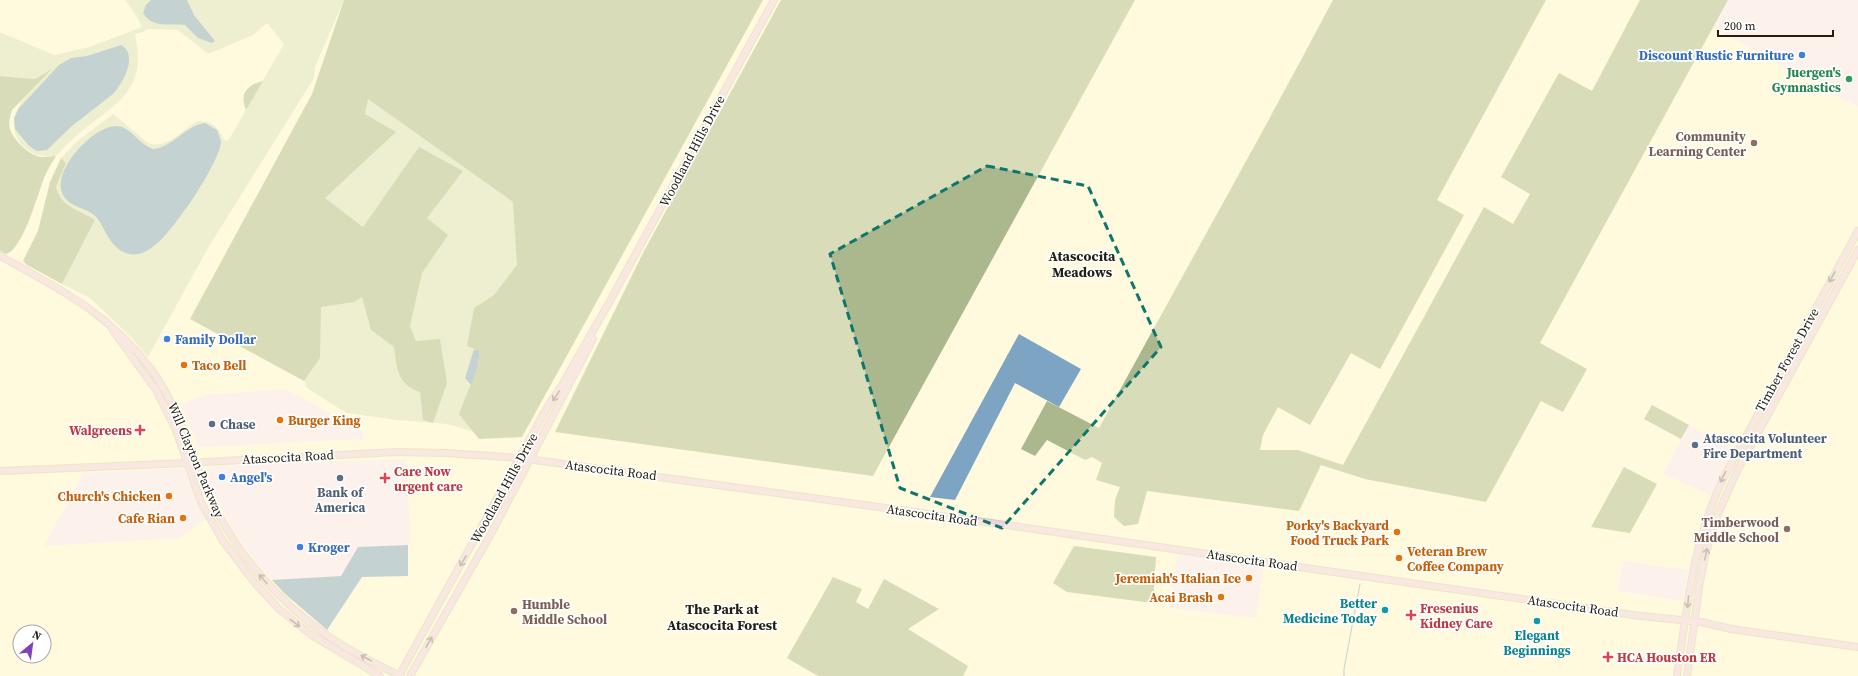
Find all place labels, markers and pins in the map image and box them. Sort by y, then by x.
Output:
place label: Discount Rustic Furniture [1639,47,1794,64]
marker: Discount Rustic Furniture [1797,50,1807,60]
place label: Juergen's Gymnastics [1772,64,1841,96]
marker: Juergen's Gymnastics [1844,74,1854,84]
place label: Community Learning Center [1649,128,1747,160]
marker: Community Learning Center [1749,138,1759,148]
place label: Family Dollar [175,331,257,348]
marker: Family Dollar [162,334,172,344]
place label: Taco Bell [192,357,247,374]
marker: Taco Bell [179,360,189,370]
place label: Burger King [288,412,361,429]
marker: Burger King [275,415,285,425]
place label: Chase [220,416,256,433]
marker: Chase [207,419,217,429]
place label: Walgreens [69,422,132,439]
marker: Walgreens [135,425,145,435]
place label: Atascocita Volunteer Fire Department [1703,430,1828,462]
marker: Atascocita Volunteer Fire Department [1690,440,1700,450]
place label: Care Now urgent care [394,463,463,495]
place label: Angel's [230,469,273,486]
marker: Angel's [217,472,227,482]
marker: Care Now urgent care [379,472,391,484]
marker: Bank of America [335,473,345,483]
place label: Bank of America [315,484,366,516]
place label: Church's Chicken [58,488,161,505]
marker: Church's Chicken [164,491,174,501]
place label: Cafe Rian [118,510,175,527]
marker: Cafe Rian [178,513,188,523]
place label: Timberwood Middle School [1694,514,1779,546]
place label: Porky's Backyard Food Truck Park [1286,517,1389,549]
marker: Timberwood Middle School [1782,524,1792,534]
marker: Porky's Backyard Food Truck Park [1392,527,1402,537]
place label: Kroger [308,539,351,556]
marker: Kroger [295,542,305,552]
place label: Veteran Brew Coffee Company [1407,543,1504,575]
marker: Veteran Brew Coffee Company [1394,553,1404,563]
place label: Jeremiah's Italian Ice [1114,570,1241,587]
marker: Jeremiah's Italian Ice [1244,573,1254,583]
place label: Acai Brash [1149,589,1213,606]
marker: Acai Brash [1216,592,1226,602]
place label: Better Medicine Today [1283,595,1378,627]
place label: Humble Middle School [522,596,607,628]
place label: Fresenius Kidney Care [1420,600,1493,632]
marker: Better Medicine Today [1380,605,1390,615]
marker: Humble Middle School [509,606,519,616]
marker: Fresenius Kidney Care [1405,609,1417,621]
marker: Elegant Beginnings [1532,616,1542,626]
place label: Elegant Beginnings [1503,627,1571,659]
place label: HCA Houston ER [1617,649,1717,666]
marker: HCA Houston ER [1602,651,1614,663]

